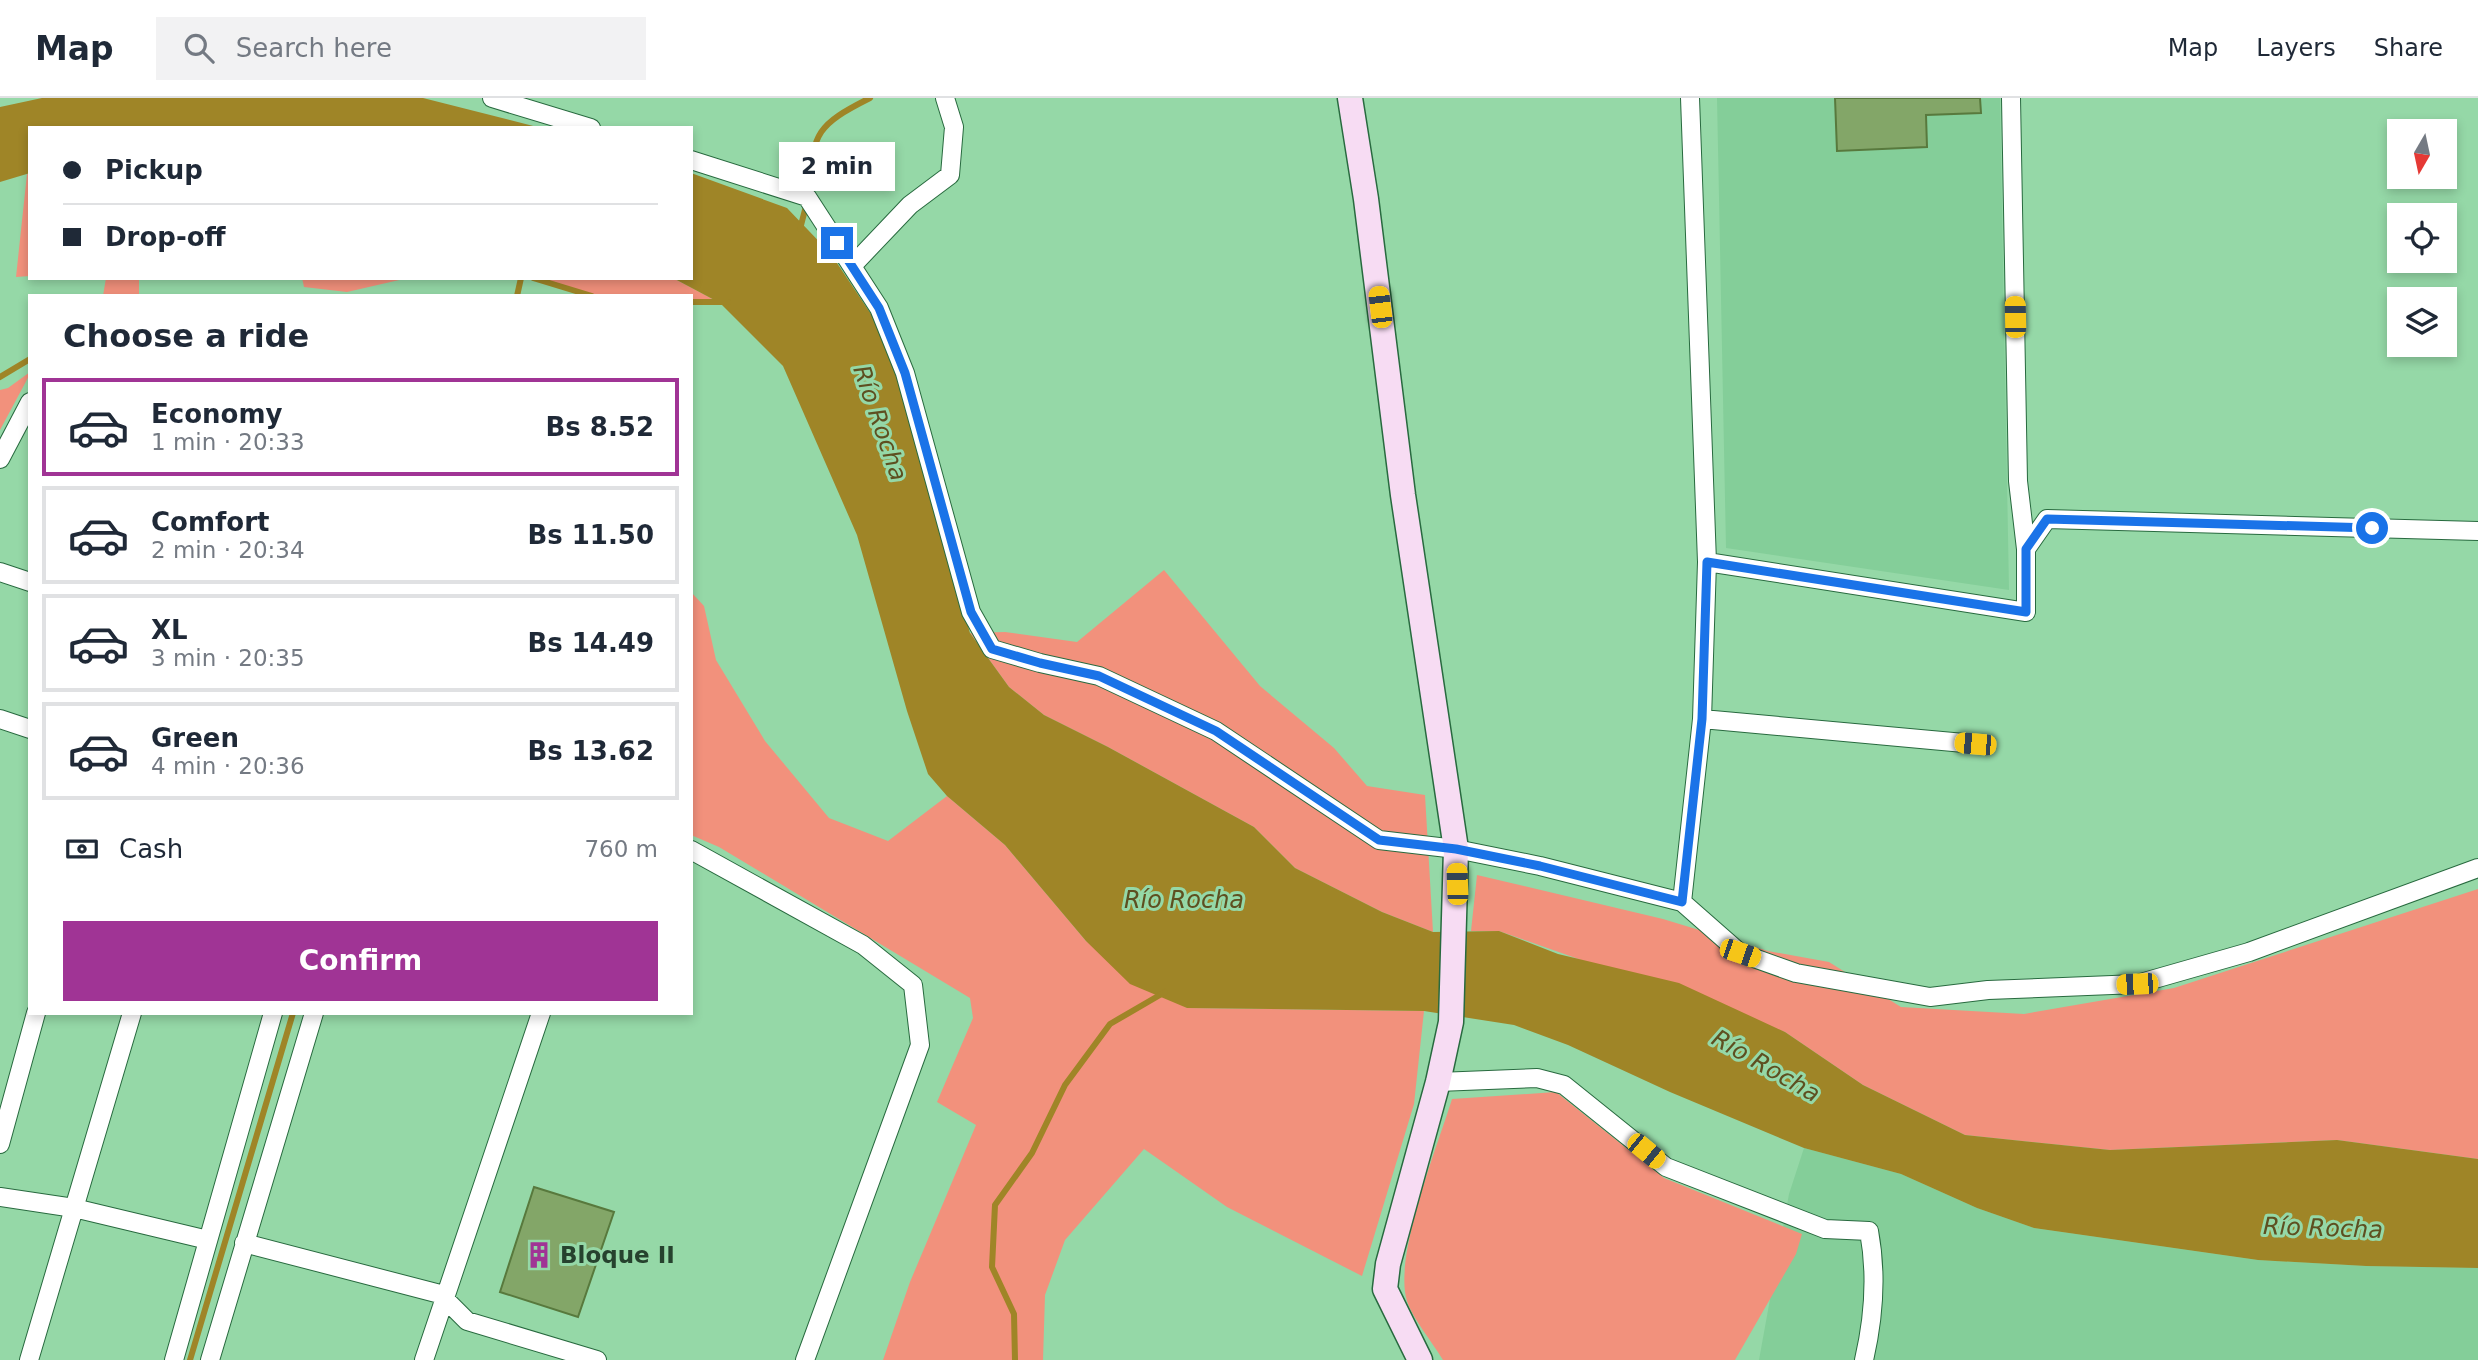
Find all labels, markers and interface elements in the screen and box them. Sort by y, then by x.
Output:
search box [156,17,646,80]
text: Map [35,29,114,68]
icon: search [180,29,218,67]
text: Search here [236,33,392,63]
text: Map [2168,34,2218,62]
text: Layers [2256,34,2336,62]
text: Share [2374,34,2443,62]
north arrow [2387,119,2457,189]
map controls [2387,119,2457,357]
callout: 2 min [779,142,895,190]
text: 2 min [801,153,873,179]
text: Pickup [105,155,203,185]
button: locate [2387,203,2457,273]
text: Drop-off [105,222,226,252]
route end [821,227,853,259]
car [1368,285,1393,329]
button: layers [2387,287,2457,357]
car [2005,296,2026,338]
text: Choose a ride [63,317,309,355]
water label: Río Rocha [847,362,913,484]
icon: car [67,396,130,459]
text: Economy [151,399,282,429]
text: Bs 8.52 [546,412,654,442]
text: 1 min · 20:33 [151,429,305,455]
icon: car [67,504,130,567]
text: Comfort [151,507,269,537]
route start [2356,512,2388,544]
text: Bs 11.50 [527,520,654,550]
text: 2 min · 20:34 [151,537,305,563]
icon: car [67,612,130,675]
text: XL [151,615,188,645]
text: Bs 14.49 [527,628,654,658]
text: 3 min · 20:35 [151,645,305,671]
icon: car [67,720,130,783]
text: Green [151,723,239,753]
car [1954,732,1997,756]
text: Bs 13.62 [527,736,654,766]
text: 4 min · 20:36 [151,753,305,779]
icon: cash [63,830,101,868]
text: Cash [119,834,183,864]
text: 760 m [584,836,658,862]
car [1446,863,1469,905]
water label: Río Rocha [1124,886,1244,914]
button: Confirm [63,921,658,1001]
car [1717,936,1764,970]
car [2116,973,2159,995]
water label: Río Rocha [1707,1024,1825,1108]
car [1624,1130,1669,1172]
water label: Río Rocha [2262,1212,2384,1244]
building icon: Bloque II [524,1240,554,1270]
place label: Bloque II [560,1242,675,1268]

